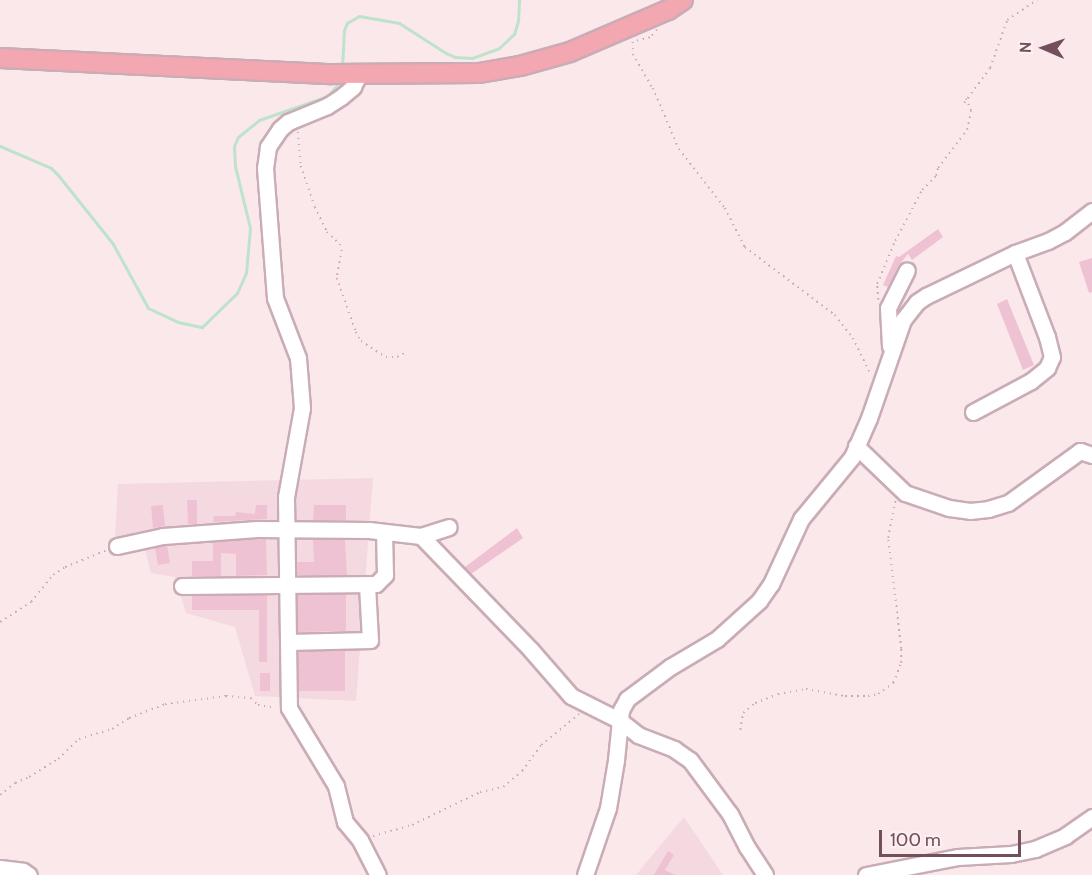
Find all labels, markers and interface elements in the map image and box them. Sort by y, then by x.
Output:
north arrow [1014,18,1074,78]
text: N [1016,41,1035,53]
scale bar [882,818,1024,856]
text: 100 m [890,829,941,851]

